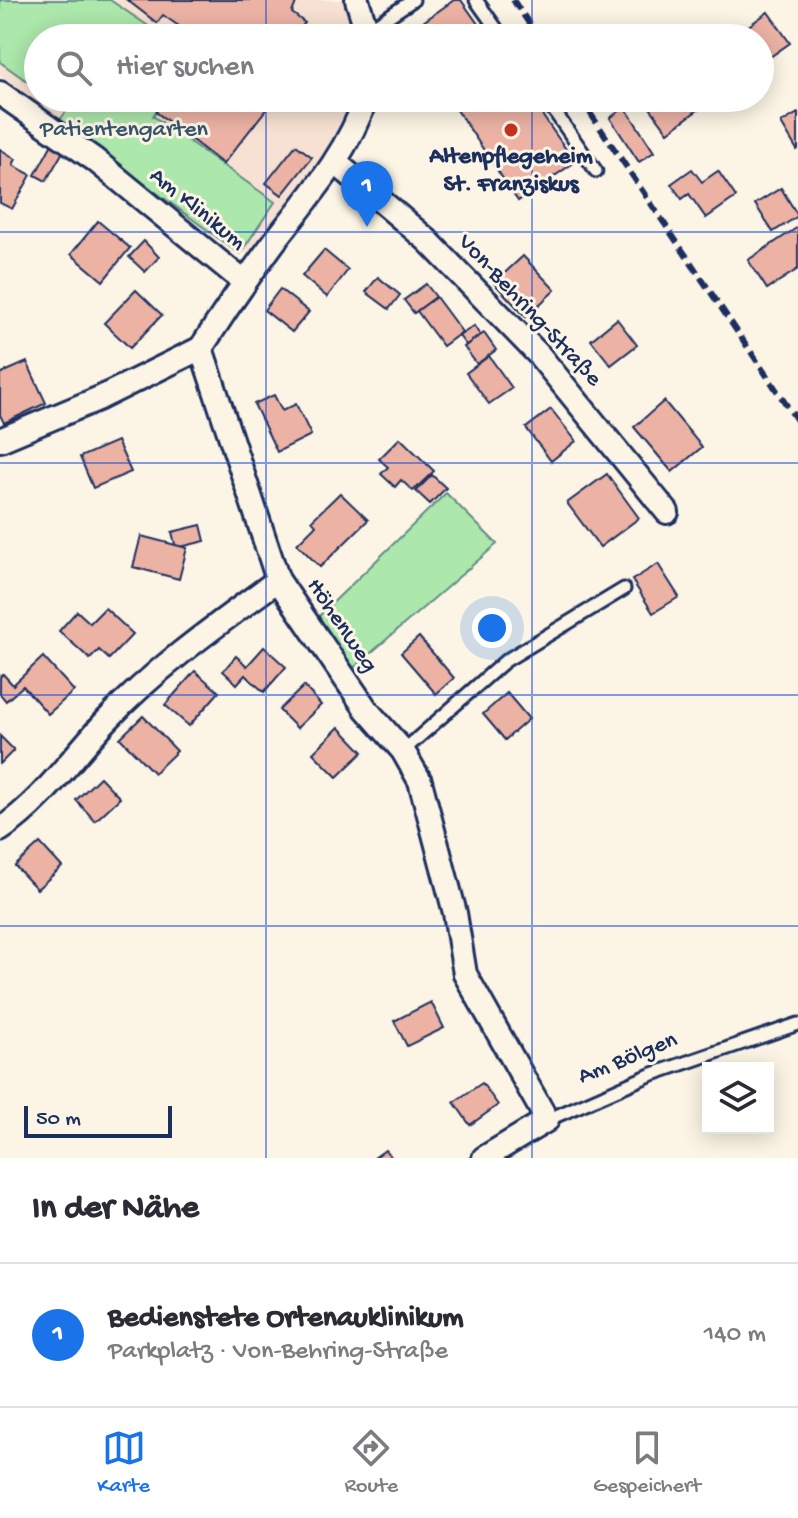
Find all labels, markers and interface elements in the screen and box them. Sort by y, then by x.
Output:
search box [24,24,774,112]
icon: search [52,46,96,90]
text: Hier suchen [116,51,254,86]
park label: Patientengarten [39,116,209,145]
marker: Altenpflegeheim St. Franziskus [502,121,520,139]
place label: Altenpflegeheim St. Franziskus [428,143,593,200]
pin: 1 [341,161,393,227]
street label: Am Klinikum [143,162,251,258]
street label: Von-Behring-Straße [450,228,608,394]
street label: Höhenweg [299,573,383,679]
your location [472,608,512,648]
street label: Am Bölgen [574,1026,682,1092]
map controls [702,1062,774,1134]
button: layers [702,1062,774,1134]
scale bar [24,1102,172,1138]
text: 50 m [36,1107,81,1133]
text: In der Nähe [32,1190,199,1230]
text: Bedienstete Ortenauklinikum [108,1302,464,1337]
text: 1 [53,1320,63,1351]
text: 140 m [704,1320,766,1351]
text: Parkplatz · Von-Behring-Straße [108,1337,448,1368]
tab: Karte [97,1426,150,1500]
tab: Route [345,1426,398,1500]
tab: Gespeichert [593,1426,701,1500]

